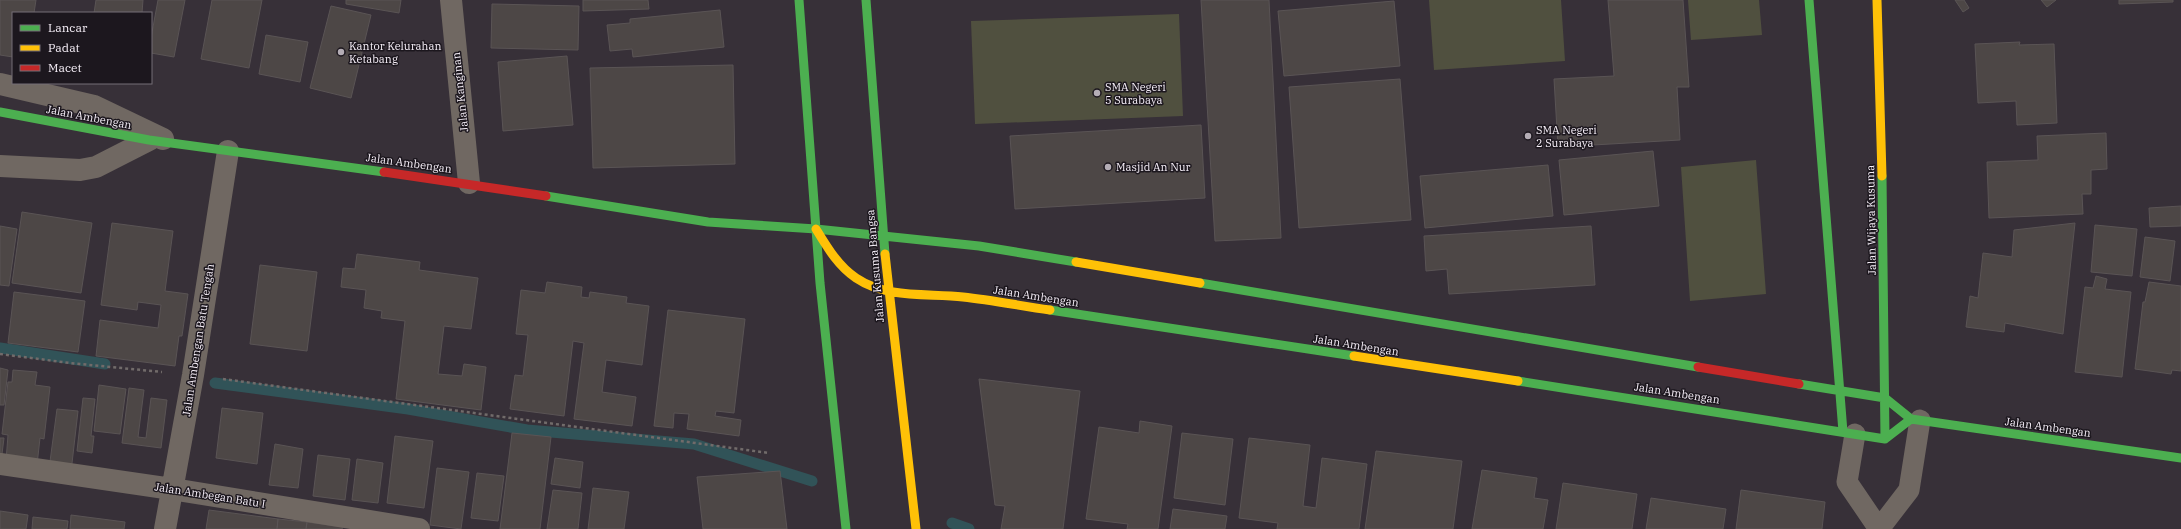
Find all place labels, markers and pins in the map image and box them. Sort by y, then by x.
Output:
place label: Kantor Kelurahan Ketabang [349,39,441,66]
marker: Kantor Kelurahan Ketabang [336,47,346,57]
place label: SMA Negeri 5 Surabaya [1105,80,1166,107]
marker: SMA Negeri 5 Surabaya [1092,88,1102,98]
place label: SMA Negeri 2 Surabaya [1536,123,1597,150]
marker: SMA Negeri 2 Surabaya [1523,131,1533,141]
place label: Masjid An Nur [1116,160,1190,174]
marker: Masjid An Nur [1103,162,1113,172]

